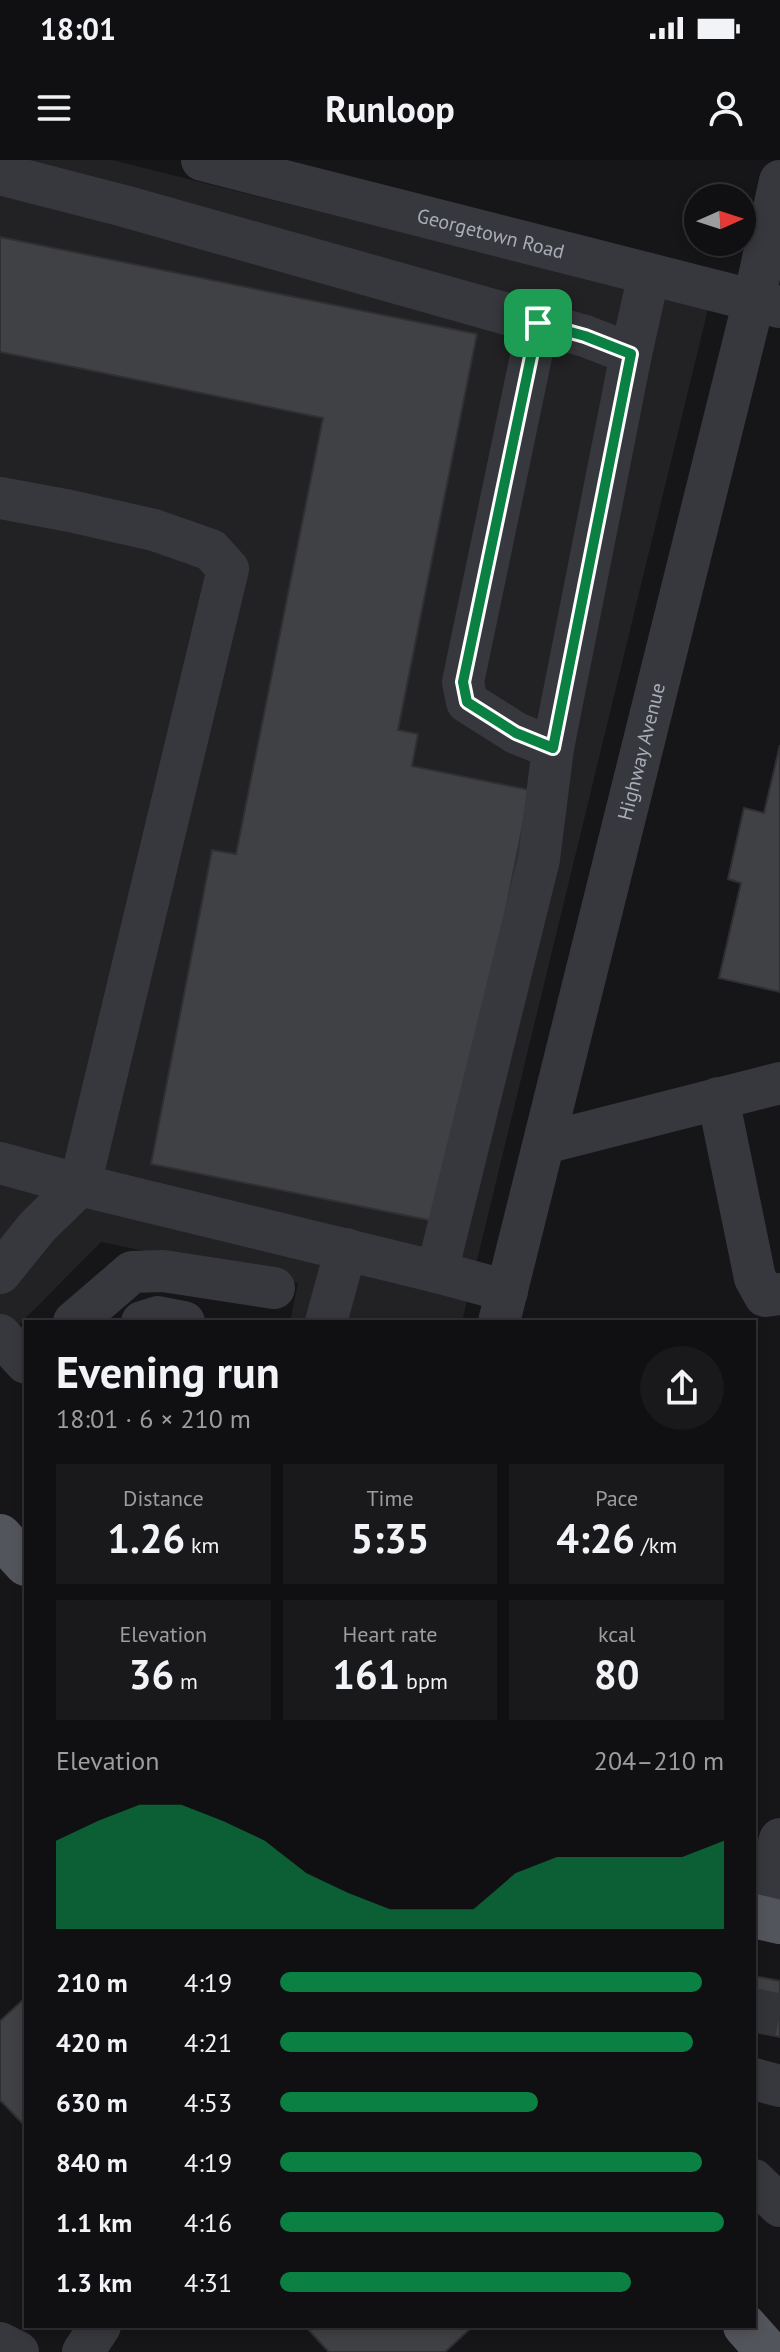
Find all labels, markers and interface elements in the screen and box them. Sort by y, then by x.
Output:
text: 18:01 [40,9,116,48]
text: Runloop [325,85,455,132]
icon: menu [32,86,76,130]
icon: person [704,86,748,130]
north arrow [684,184,756,256]
map controls [684,184,756,256]
street label: Georgetown Road [414,202,567,265]
pin [504,289,572,357]
icon: arrive [516,301,560,345]
street label: Highway Avenue [612,680,671,823]
text: Evening run [56,1343,280,1400]
button: share [640,1346,724,1430]
text: 18:01 · 6 × 210 m [56,1402,251,1435]
text: Distance [123,1484,204,1512]
text: Time [366,1484,414,1512]
text: Pace [595,1484,638,1512]
text: 1.26 [107,1512,185,1564]
text: 5:35 [351,1512,429,1564]
text: 4:26 [556,1512,635,1564]
text: km [185,1531,219,1559]
text: /km [635,1531,677,1559]
text: Elevation [120,1620,207,1648]
text: Heart rate [342,1620,438,1648]
text: kcal [598,1620,635,1648]
text: 36 [129,1648,174,1700]
text: 161 [332,1648,400,1700]
text: 80 [594,1648,639,1700]
text: m [174,1667,198,1695]
text: bpm [400,1667,448,1695]
text: Elevation [56,1744,160,1777]
text: 204–210 m [594,1744,724,1777]
text: 210 m [56,1966,128,1999]
text: 4:19 [184,1966,232,1999]
text: 420 m [56,2026,128,2059]
text: 4:21 [184,2026,232,2059]
text: 630 m [56,2086,128,2119]
text: 4:53 [184,2086,232,2119]
text: 840 m [56,2146,128,2179]
text: 4:19 [184,2146,232,2179]
text: 1.1 km [56,2206,132,2239]
text: 4:16 [184,2206,232,2239]
text: 1.3 km [56,2266,132,2299]
text: 4:31 [184,2266,232,2299]

